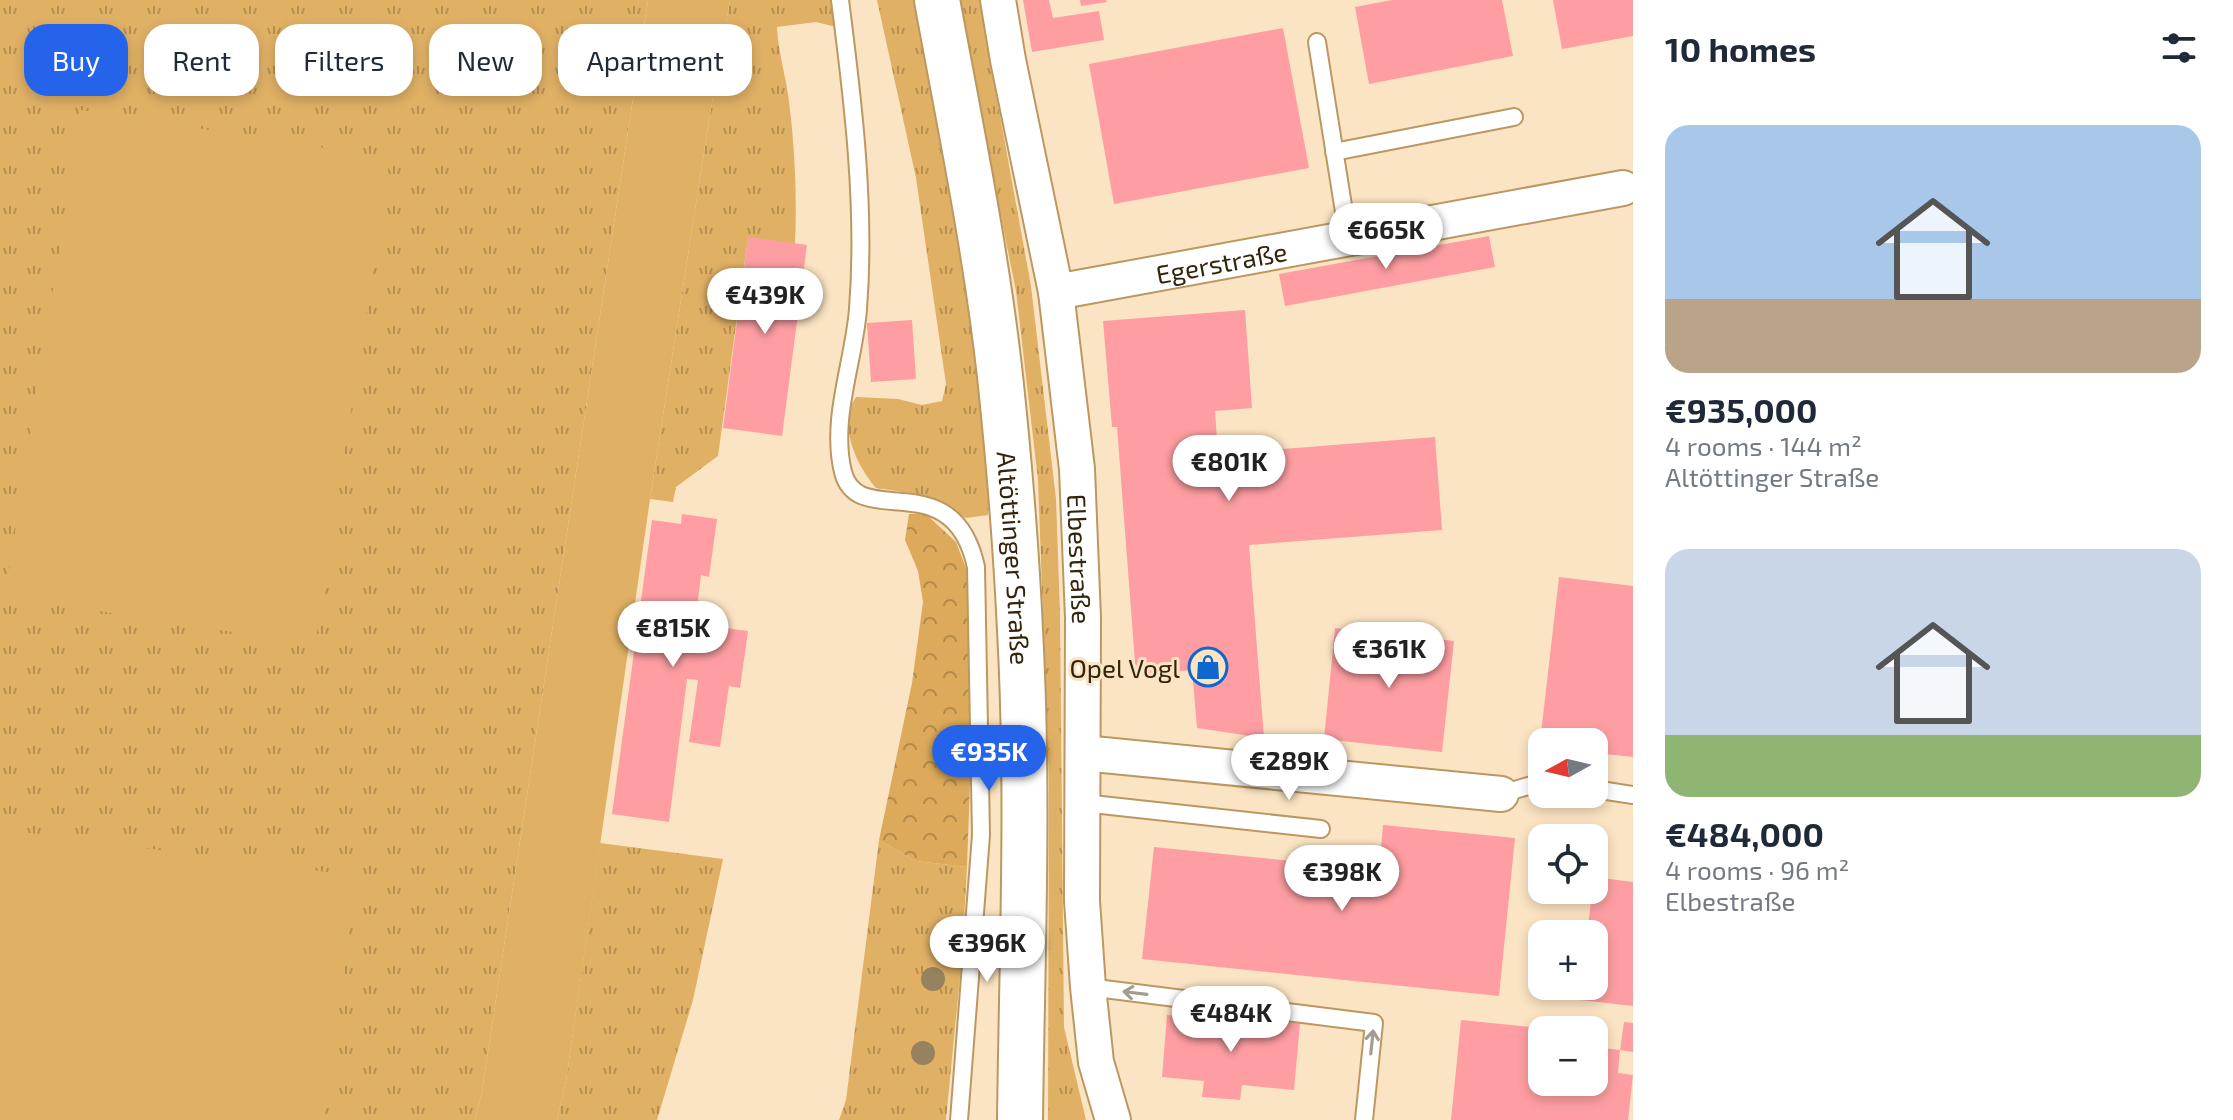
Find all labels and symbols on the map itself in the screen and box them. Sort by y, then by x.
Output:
pin: €665K [1330,203,1442,271]
street label: Egerstraße [1153,234,1289,289]
pin: €439K [709,268,821,336]
pin: €801K [1173,435,1285,503]
street label: Altöttinger Straße [992,450,1037,666]
street label: Elbestraße [1063,493,1099,625]
pin: €815K [617,601,729,669]
pin: €361K [1333,622,1445,690]
shop icon: Opel Vogl [1187,646,1229,688]
place label: Opel Vogl [1069,652,1180,683]
pin: €935K [933,725,1045,793]
north arrow [1528,728,1608,808]
pin: €289K [1233,734,1345,802]
pin: €398K [1286,845,1398,913]
pin: €396K [931,916,1043,984]
one-way arrow [1123,985,1148,1000]
pin: €484K [1175,986,1287,1054]
one-way arrow [1364,1029,1379,1056]

